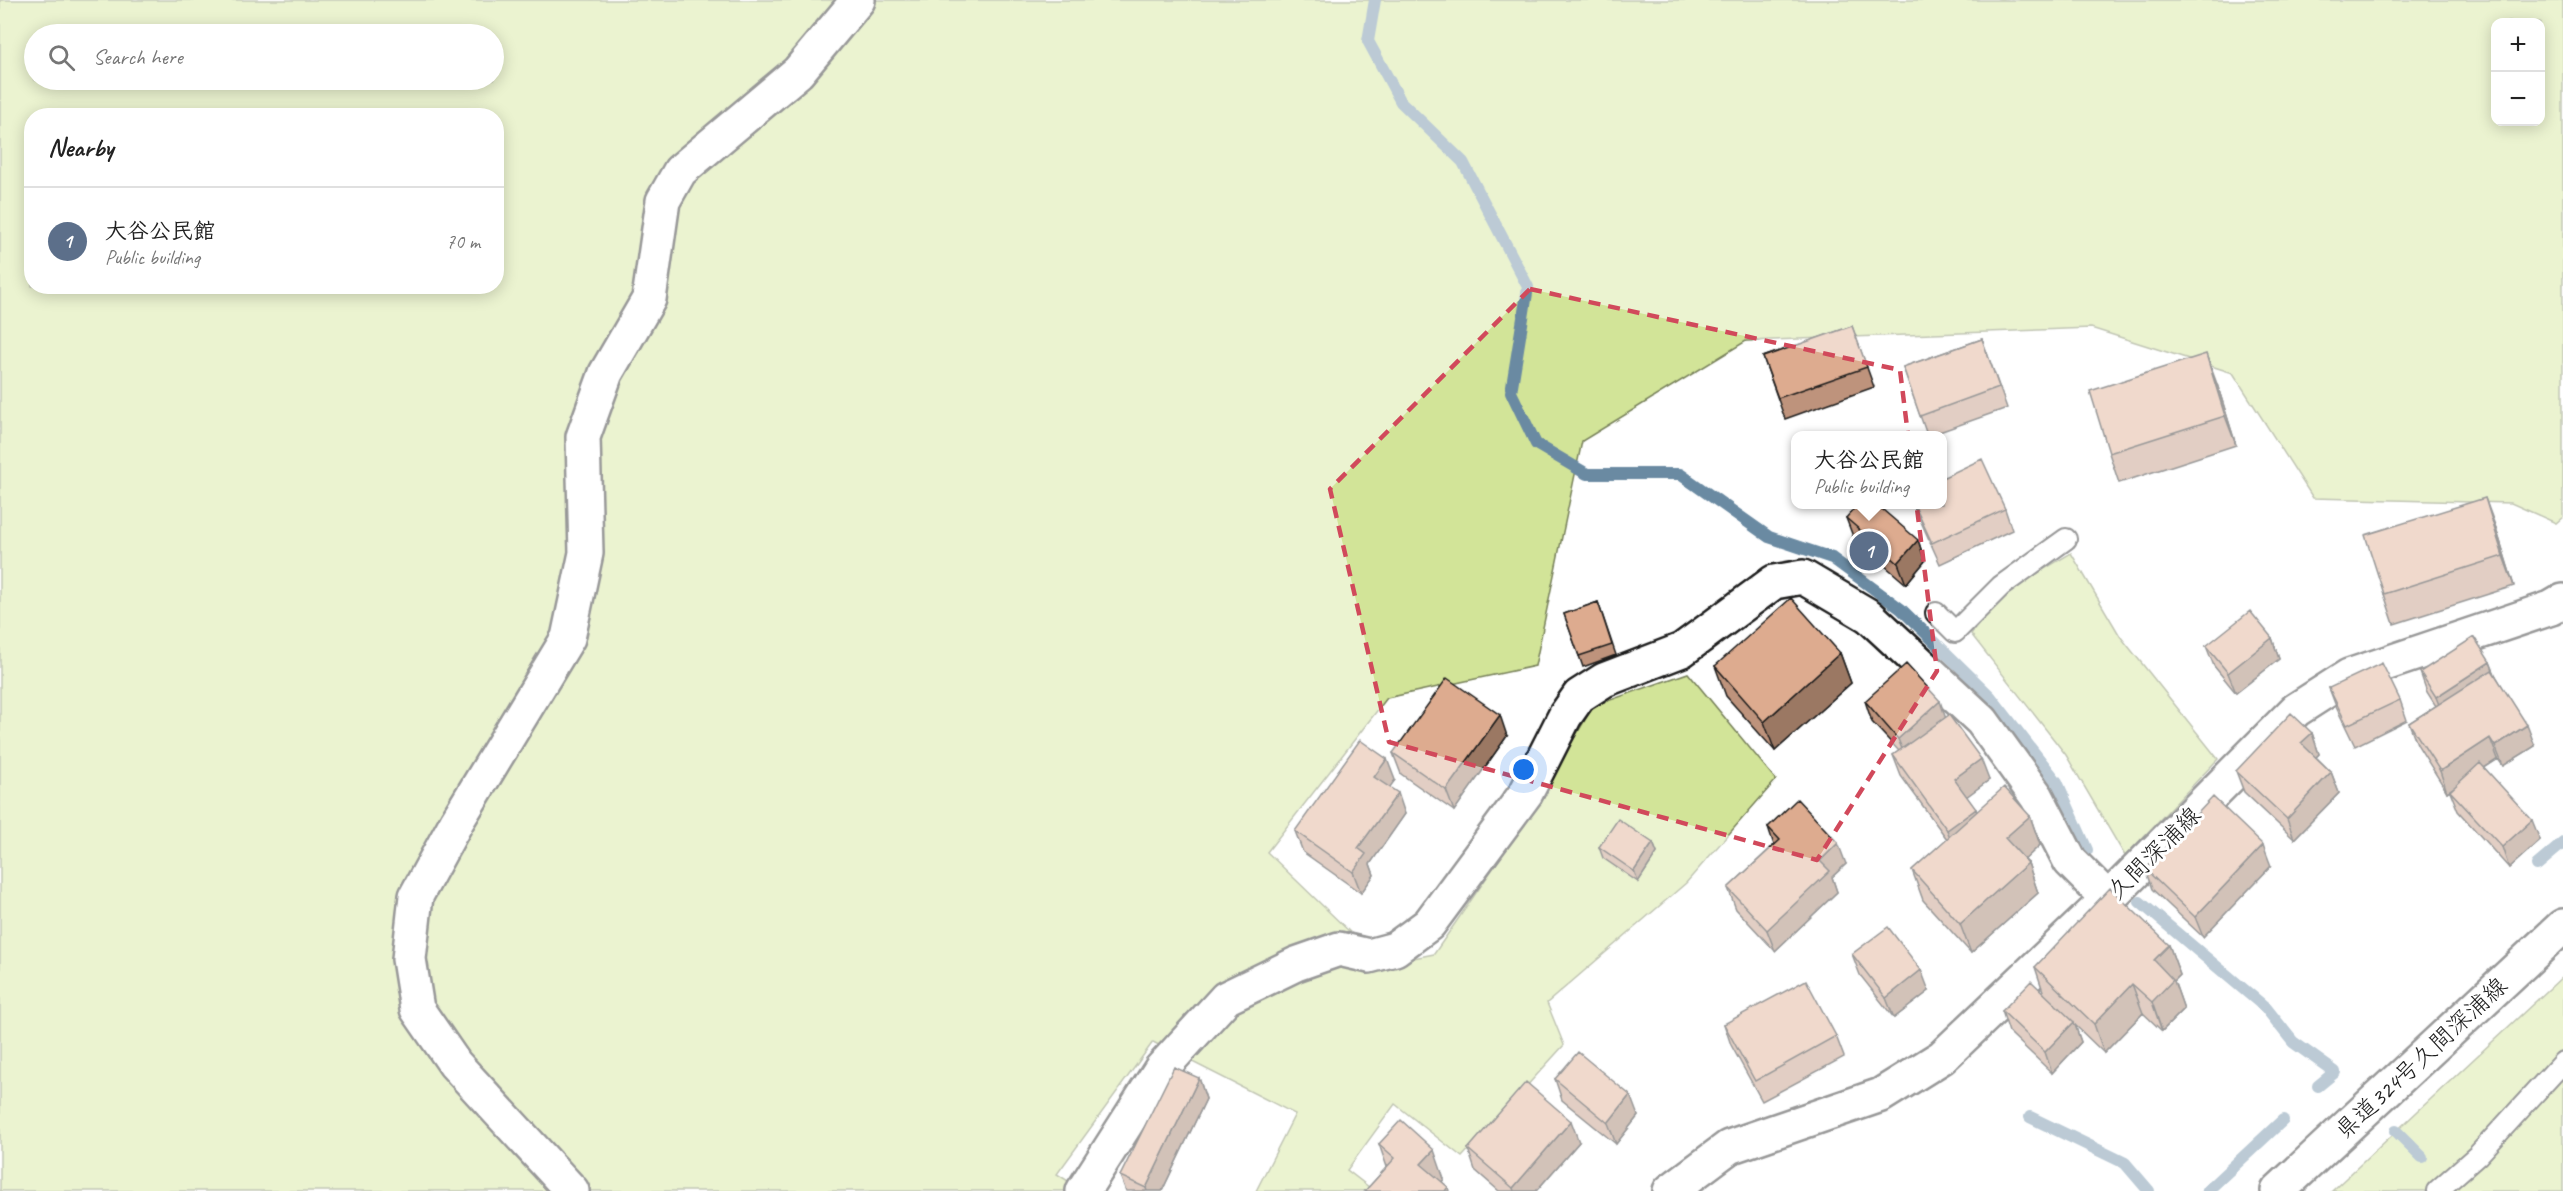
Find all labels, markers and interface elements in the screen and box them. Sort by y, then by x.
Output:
map controls [2491,18,2545,126]
button: + [2491,18,2545,72]
search box [24,24,504,90]
icon: search [45,41,78,74]
text: Search here [93,43,183,71]
button: − [2491,72,2545,126]
text: Nearby [48,131,113,164]
text: 大谷公民館 [105,217,215,245]
text: 1 [63,229,72,254]
text: 70 m [446,229,480,254]
text: Public building [105,245,200,270]
popup [1791,431,1947,509]
text: 大谷公民館 [1814,446,1924,474]
text: Public building [1814,474,1909,499]
pin: 1 [1850,528,1888,574]
your location [1509,755,1538,784]
street label: 久間深浦線 [2101,800,2207,906]
street label: 県道324号久間深浦線 [2329,971,2513,1145]

